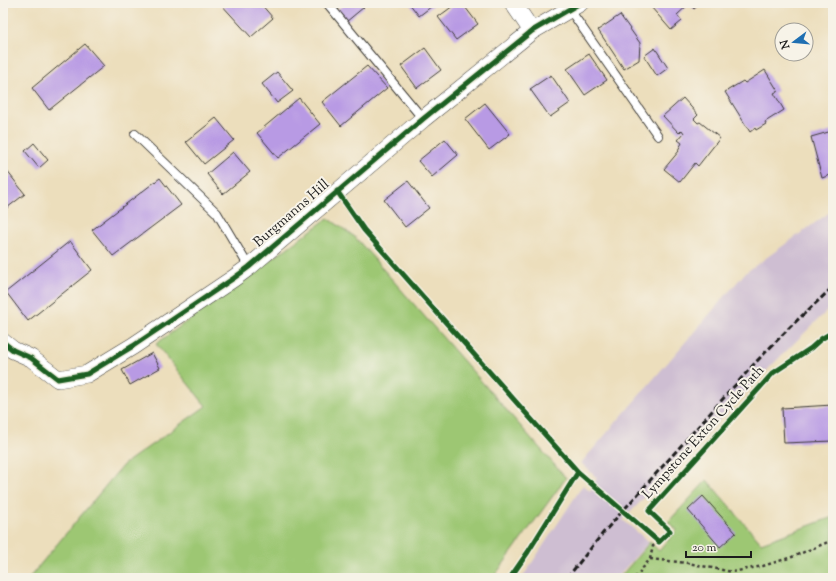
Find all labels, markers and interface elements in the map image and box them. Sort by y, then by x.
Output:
north arrow [774,22,814,62]
text: N [776,38,795,52]
street label: Burgmanns Hill [250,175,334,253]
street label: Lympstone Exton Cycle Path [638,362,770,504]
scale bar [686,533,751,559]
text: 20 m [692,539,717,557]

